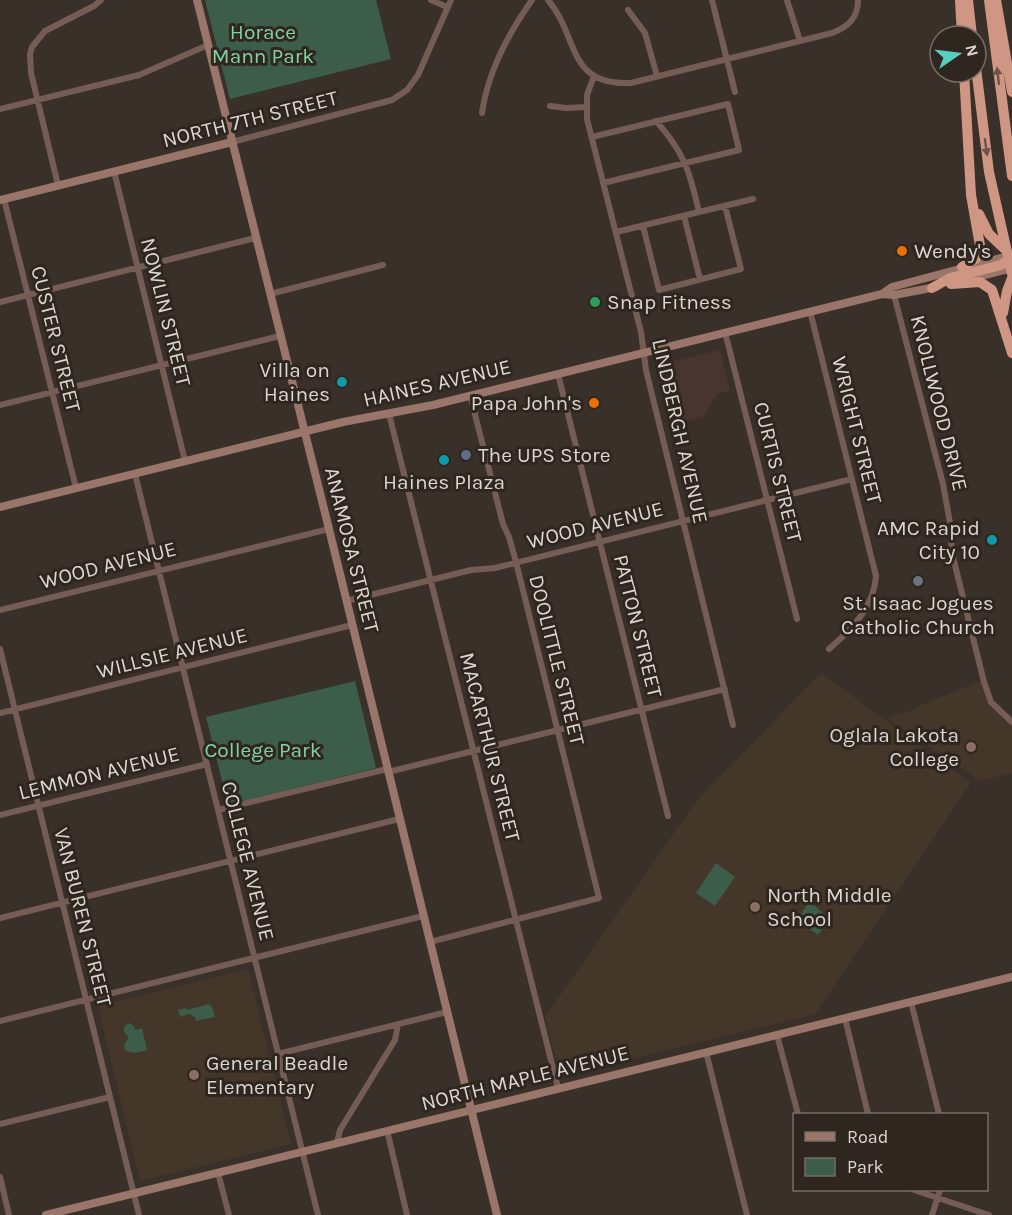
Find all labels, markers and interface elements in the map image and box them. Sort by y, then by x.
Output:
park label: Horace Mann Park [212,20,314,68]
north arrow [928,24,988,84]
text: N [961,43,983,58]
one-way arrow [994,67,1003,86]
street label: NORTH 7TH STREET [160,85,341,152]
one-way arrow [981,137,990,156]
street label: NOWLIN STREET [136,235,196,389]
place label: Wendy's [914,239,992,263]
marker: Wendy's [895,244,909,258]
street label: CUSTER STREET [26,264,86,415]
place label: Snap Fitness [607,290,732,314]
marker: Snap Fitness [588,295,602,309]
street label: KNOLLWOOD DRIVE [906,313,972,493]
street label: LINDBERGH AVENUE [647,336,713,526]
street label: HAINES AVENUE [361,354,513,412]
street label: WRIGHT STREET [827,354,887,507]
place label: Villa on Haines [259,358,330,406]
marker: Villa on Haines [335,375,349,389]
place label: Papa John's [471,391,582,415]
marker: Papa John's [587,396,601,410]
street label: CURTIS STREET [749,399,807,545]
place label: The UPS Store [478,443,610,467]
marker: The UPS Store [459,448,473,462]
marker: Haines Plaza [437,453,451,467]
street label: ANAMOSA STREET [320,465,384,636]
place label: Haines Plaza [383,470,505,494]
street label: WOOD AVENUE [524,496,666,554]
place label: AMC Rapid City 10 [877,516,980,564]
marker: AMC Rapid City 10 [985,533,999,547]
street label: WOOD AVENUE [37,536,179,594]
street label: PATTON STREET [609,552,667,700]
street label: DOOLITTLE STREET [524,572,590,748]
marker: St. Isaac Jogues Catholic Church [911,574,925,588]
place label: St. Isaac Jogues Catholic Church [841,591,995,639]
street label: WILLSIE AVENUE [94,623,250,683]
street label: MACARTHUR STREET [455,650,525,844]
place label: Oglala Lakota College [830,723,959,771]
park label: College Park [204,738,322,762]
marker: Oglala Lakota College [964,740,978,754]
street label: LEMMON AVENUE [16,741,182,805]
street label: COLLEGE AVENUE [217,779,279,943]
street label: VAN BUREN STREET [49,825,117,1009]
place label: North Middle School [767,883,892,931]
marker: North Middle School [748,900,762,914]
street label: NORTH MAPLE AVENUE [419,1041,631,1115]
place label: General Beadle Elementary [206,1051,348,1099]
marker: General Beadle Elementary [187,1068,201,1082]
legend [793,1113,988,1191]
text: Road [847,1126,888,1148]
text: Park [847,1156,884,1178]

